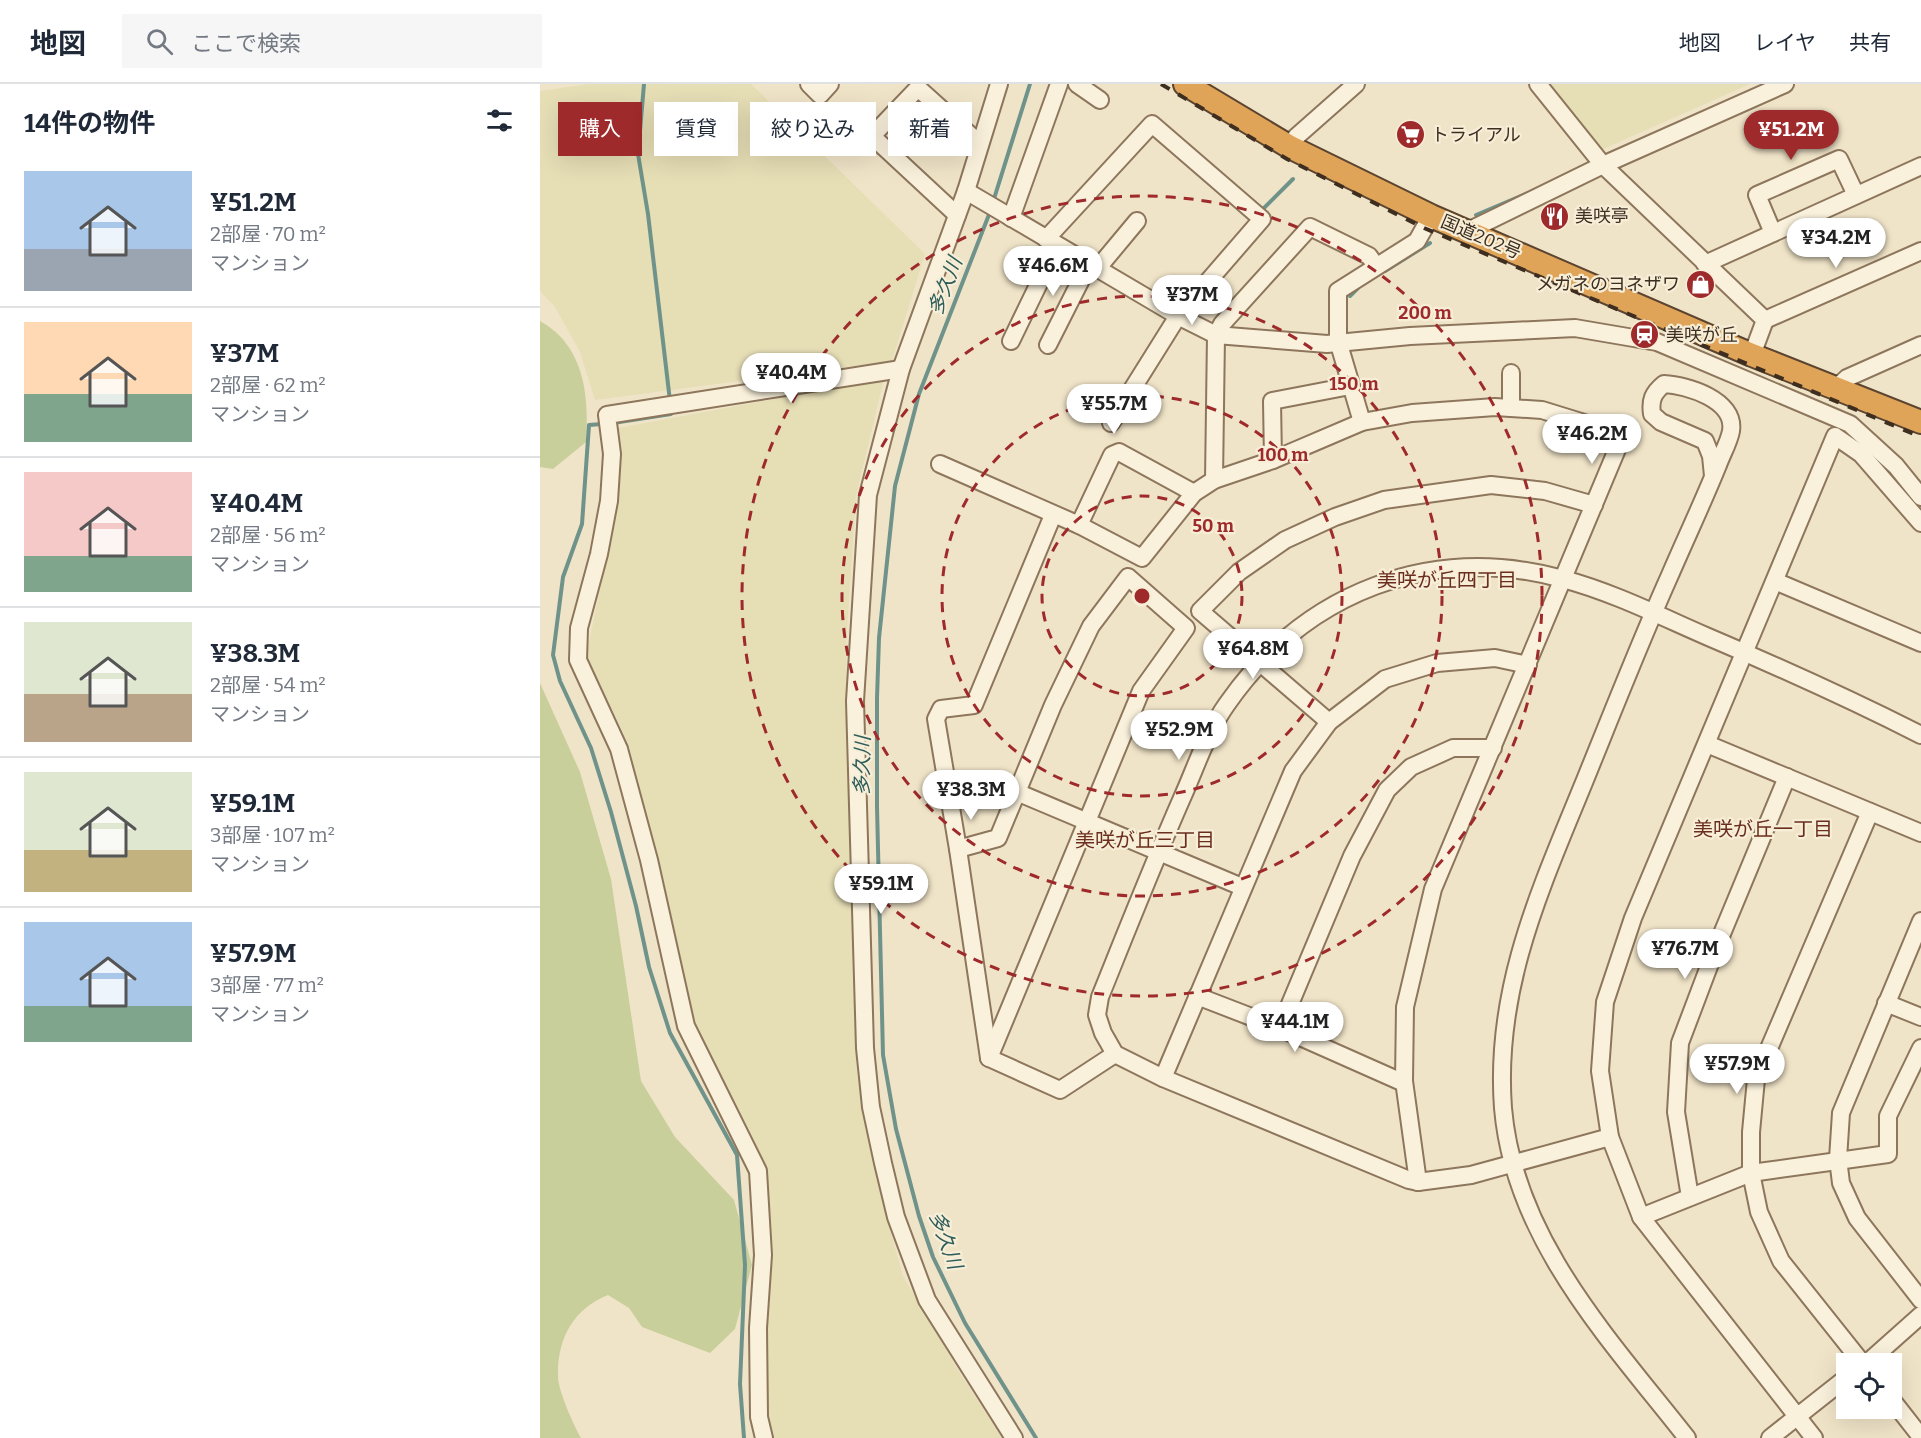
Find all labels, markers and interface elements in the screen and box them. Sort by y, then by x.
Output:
search box [122,14,542,68]
icon: search [143,25,176,58]
text: 地図 [30,27,86,60]
text: ここで検索 [191,30,301,57]
text: 地図 [1679,30,1721,56]
text: レイヤ [1754,30,1816,56]
text: 共有 [1849,30,1891,56]
chip: 購入 [558,102,642,156]
chip: 賃貸 [654,102,738,156]
chip: 絞り込み [750,102,876,156]
chip: 新着 [888,102,972,156]
icon: filters [483,104,516,137]
text: 14件の物件 [24,108,155,139]
pin: ¥51.2M [1742,110,1840,161]
text: ¥51.2M [1758,117,1824,141]
supermarket icon: トライアル [1394,119,1426,151]
place label: トライアル [1431,124,1521,146]
text: ¥51.2M [210,187,297,218]
icon: home [72,195,144,267]
restaurant icon: 美咲亭 [1538,200,1570,232]
place label: 美咲亭 [1575,205,1629,227]
street label: 国道202号 [1438,210,1524,264]
pin: ¥34.2M [1787,218,1885,269]
text: 2部屋 · 70 m² [210,222,326,246]
text: ¥34.2M [1801,225,1871,249]
pin: ¥46.6M [1004,246,1102,297]
text: マンション [210,251,310,275]
water label: 多久川 [923,252,968,318]
text: ¥46.6M [1017,253,1089,277]
shop icon: メガネのヨネザワ [1685,268,1717,300]
place label: メガネのヨネザワ [1536,273,1680,295]
pin: ¥37M [1156,275,1228,326]
text: ¥37M [1165,282,1219,306]
text: 200 m [1398,302,1452,324]
station icon: 美咲が丘 [1629,319,1661,351]
place label: 美咲が丘 [1666,324,1738,346]
text: ¥37M [210,338,279,369]
icon: home [72,346,144,418]
pin: ¥40.4M [742,353,840,404]
text: ¥40.4M [755,360,827,384]
text: 2部屋 · 62 m² [210,373,326,397]
text: 150 m [1329,373,1379,395]
pin: ¥55.7M [1065,384,1163,435]
text: ¥55.7M [1081,391,1147,415]
text: マンション [210,402,310,426]
pin: ¥46.2M [1543,414,1641,465]
text: ¥46.2M [1556,421,1628,445]
text: 100 m [1257,444,1309,466]
text: ¥40.4M [210,488,303,519]
icon: home [72,496,144,568]
text: 50 m [1192,515,1234,537]
text: 2部屋 · 56 m² [210,523,326,547]
text: マンション [210,552,310,576]
district label: 美咲が丘四丁目 [1377,568,1517,592]
centre of rings [1132,586,1152,606]
pin: ¥64.8M [1204,629,1302,680]
text: ¥64.8M [1217,636,1289,660]
text: ¥38.3M [210,638,300,669]
icon: home [72,646,144,718]
text: 2部屋 · 54 m² [210,673,326,697]
text: マンション [210,702,310,726]
pin: ¥52.9M [1130,710,1228,761]
text: ¥52.9M [1144,717,1214,741]
water label: 多久川 [849,734,875,796]
pin: ¥38.3M [922,770,1020,821]
text: ¥38.3M [936,777,1006,801]
text: ¥59.1M [210,788,295,819]
icon: home [72,796,144,868]
district label: 美咲が丘一丁目 [1693,817,1833,841]
text: 3部屋 · 107 m² [210,823,335,847]
district label: 美咲が丘三丁目 [1075,828,1215,852]
text: マンション [210,852,310,876]
pin: ¥59.1M [832,864,930,915]
text: ¥59.1M [848,871,914,895]
pin: ¥76.7M [1636,929,1734,980]
text: ¥76.7M [1651,936,1719,960]
text: ¥57.9M [210,938,297,969]
icon: home [72,946,144,1018]
text: 3部屋 · 77 m² [210,973,324,997]
text: マンション [210,1002,310,1026]
pin: ¥44.1M [1246,1002,1344,1053]
text: ¥44.1M [1261,1009,1329,1033]
pin: ¥57.9M [1688,1044,1786,1095]
text: ¥57.9M [1704,1051,1770,1075]
water label: 多久川 [924,1208,968,1274]
map controls [1836,1353,1902,1419]
button: locate [1836,1353,1902,1419]

